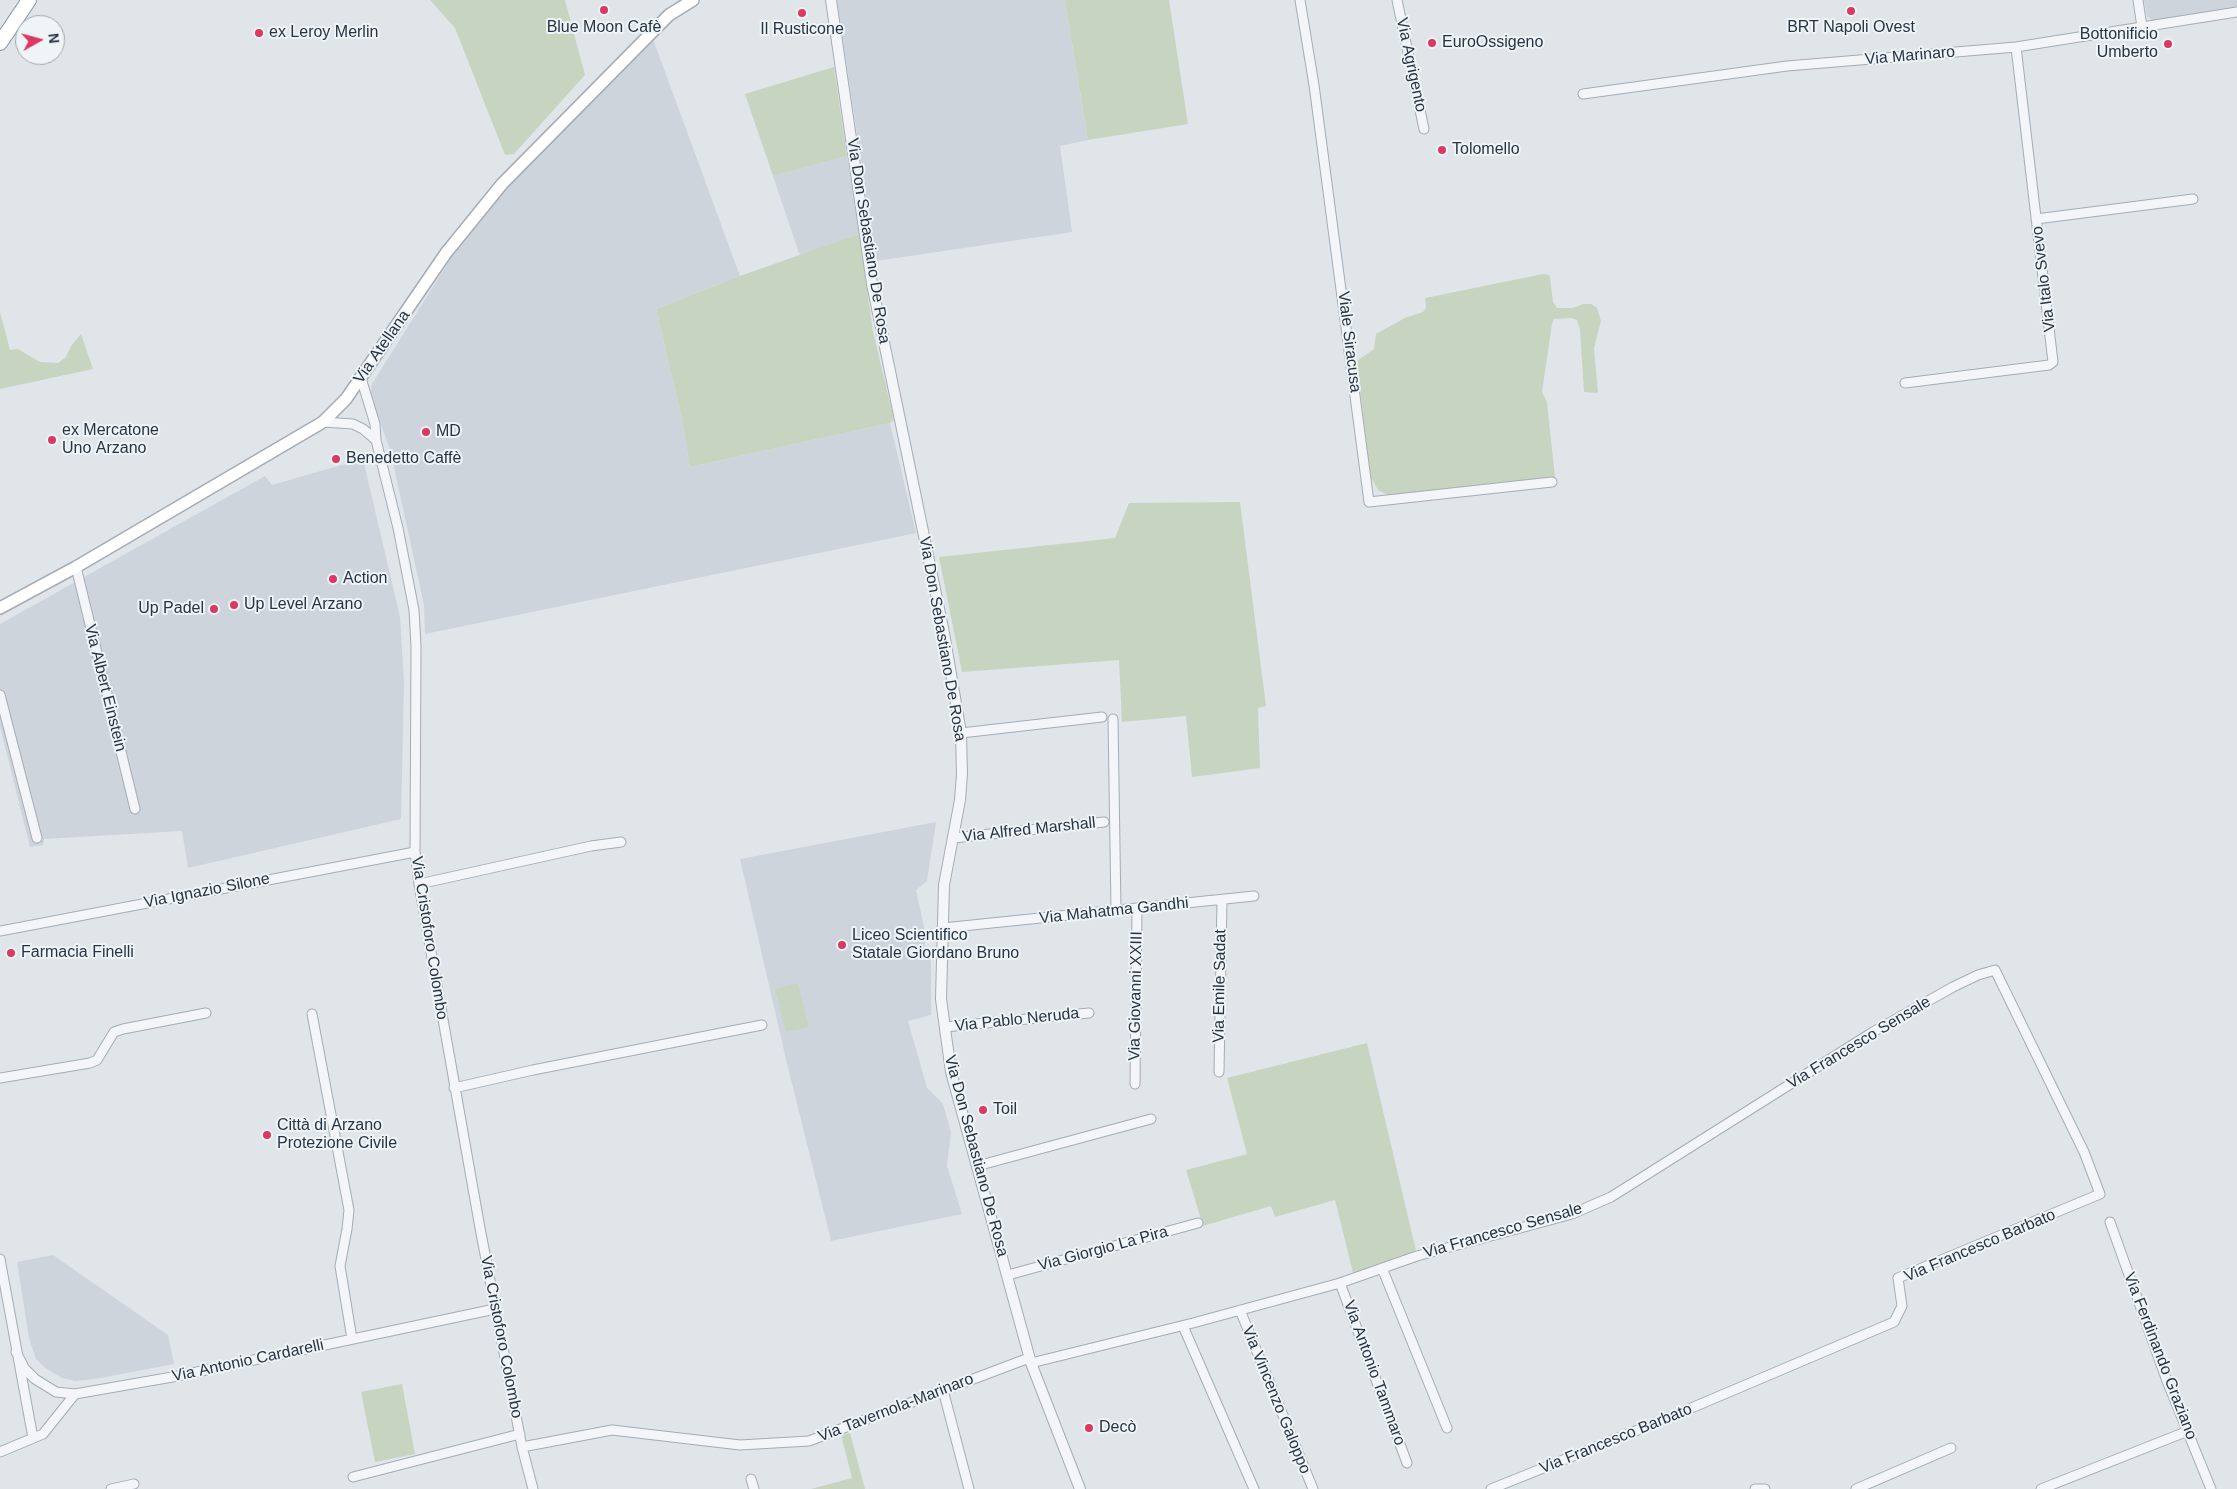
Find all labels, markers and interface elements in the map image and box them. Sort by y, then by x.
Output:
marker: Blue Moon Cafè [598,4,610,16]
marker: BRT Napoli Ovest [1845,5,1857,17]
marker: Il Rusticone [796,7,808,19]
north arrow [15,15,65,65]
street label: Via Agrigento [1392,16,1430,114]
place label: Blue Moon Cafè [547,18,661,38]
place label: BRT Napoli Ovest [1787,18,1915,38]
place label: Il Rusticone [760,20,844,40]
place label: ex Leroy Merlin [269,23,378,43]
place label: Bottonificio Umberto [2080,25,2158,63]
marker: ex Leroy Merlin [253,27,265,39]
text: N [45,32,62,44]
place label: EuroOssigeno [1442,33,1543,53]
marker: EuroOssigeno [1426,37,1438,49]
marker: Bottonificio Umberto [2162,38,2174,50]
street label: Via Marinaro [1864,42,1956,70]
street label: Via Don Sebastiano De Rosa [842,137,894,345]
place label: Tolomello [1452,140,1520,160]
marker: Tolomello [1436,144,1448,156]
street label: Via Italo Svevo [2028,225,2060,333]
street label: Viale Siracusa [1333,290,1365,394]
street label: Via Atellana [350,307,414,387]
place label: ex Mercatone Uno Arzano [62,421,159,459]
place label: MD [436,422,461,442]
marker: MD [420,426,432,438]
marker: ex Mercatone Uno Arzano [46,434,58,446]
place label: Benedetto Caffè [346,449,461,469]
marker: Benedetto Caffè [330,453,342,465]
street label: Via Don Sebastiano De Rosa [915,535,969,743]
place label: Action [343,569,387,589]
marker: Action [327,573,339,585]
place label: Up Level Arzano [244,595,362,615]
place label: Up Padel [138,599,204,619]
marker: Up Level Arzano [228,599,240,611]
marker: Up Padel [208,603,220,615]
street label: Via Albert Einstein [80,622,130,754]
street label: Via Alfred Marshall [961,813,1097,847]
street label: Via Cristoforo Colombo [407,855,451,1021]
street label: Via Ignazio Silone [142,869,272,913]
street label: Via Mahatma Gandhi [1038,894,1190,928]
place label: Liceo Scientifico Statale Giordano Bruno [852,926,1019,964]
street label: Via Emile Sadat [1209,929,1231,1043]
street label: Via Giovanni XXIII [1125,931,1147,1061]
marker: Liceo Scientifico Statale Giordano Bruno [836,939,848,951]
place label: Farmacia Finelli [21,943,134,963]
marker: Farmacia Finelli [5,947,17,959]
street label: Via Francesco Sensale [1784,992,1934,1094]
street label: Via Pablo Neruda [954,1004,1080,1036]
street label: Via Don Sebastiano De Rosa [940,1053,1012,1259]
place label: Toil [993,1100,1017,1120]
marker: Toil [977,1104,989,1116]
place label: Città di Arzano Protezione Civile [277,1116,397,1154]
marker: Città di Arzano Protezione Civile [261,1129,273,1141]
street label: Via Francesco Sensale [1421,1199,1585,1263]
street label: Via Francesco Barbato [1901,1205,2059,1287]
street label: Via Giorgio La Pira [1036,1222,1170,1276]
street label: Via Cristoforo Colombo [476,1254,526,1420]
street label: Via Ferdinando Graziano [2119,1270,2201,1442]
street label: Via Antonio Tammaro [1339,1298,1409,1448]
street label: Via Vincenzo Galoppo [1238,1323,1314,1477]
street label: Via Antonio Cardarelli [170,1336,326,1386]
street label: Via Tavernola-Marinaro [815,1369,977,1447]
street label: Via Francesco Barbato [1537,1400,1695,1478]
place label: Decò [1099,1418,1136,1438]
marker: Decò [1083,1422,1095,1434]

